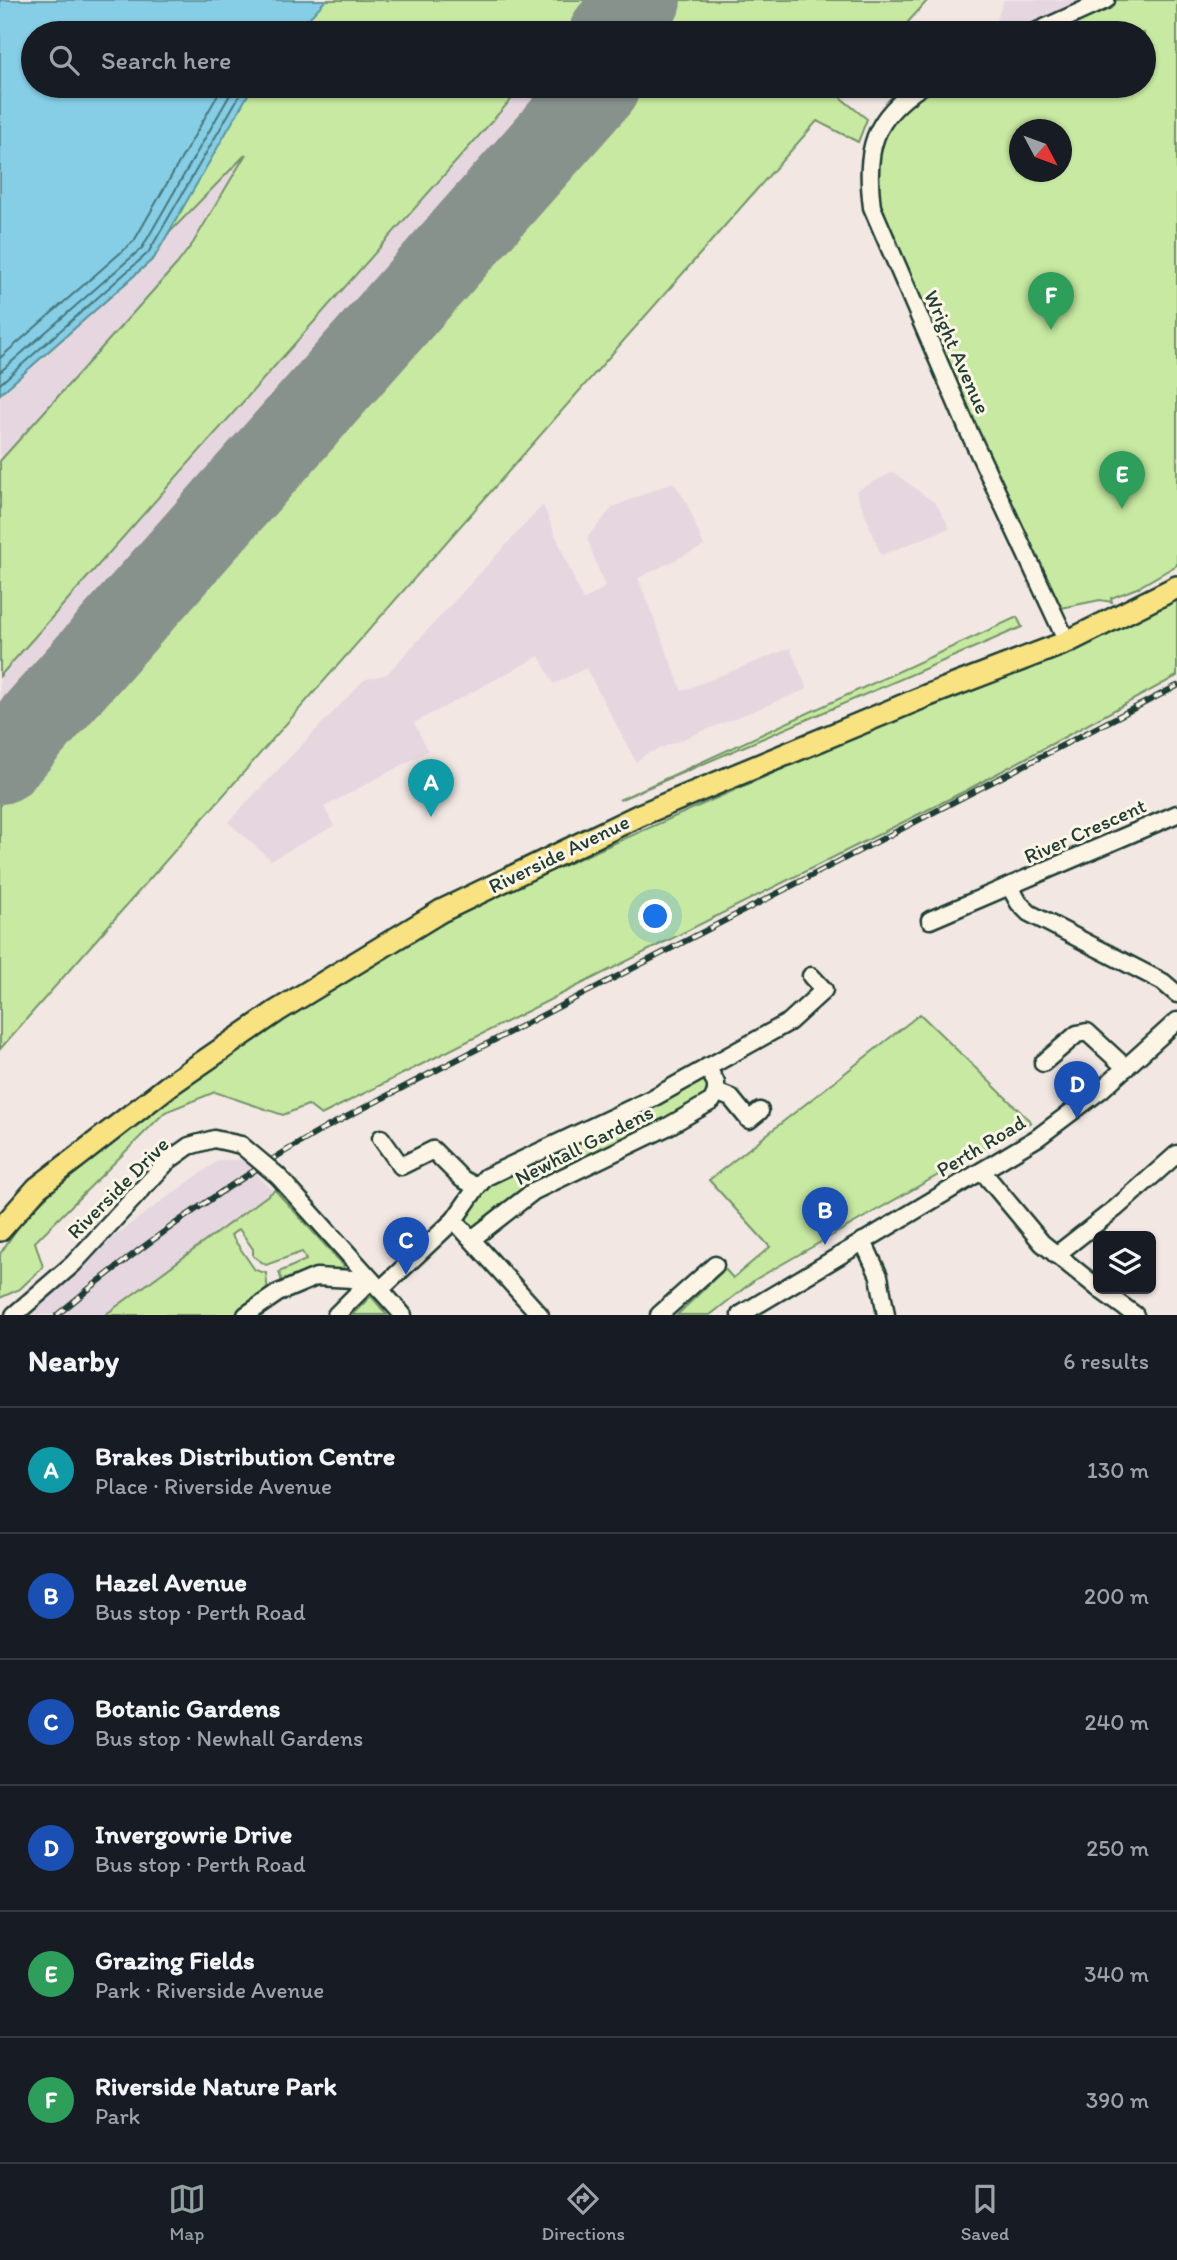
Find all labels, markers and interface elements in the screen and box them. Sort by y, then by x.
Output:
search box [21,21,1156,98]
icon: search [45,41,83,79]
text: Search here [101,44,231,76]
north arrow [1009,119,1072,182]
pin: F [1028,272,1074,330]
street label: Wright Avenue [919,286,996,418]
pin: E [1099,451,1145,509]
pin: A [408,759,454,817]
street label: River Crescent [1020,792,1150,869]
street label: Riverside Avenue [484,809,633,898]
your location [638,899,672,933]
pin: D [1054,1061,1100,1119]
street label: Newhall Gardens [510,1099,657,1190]
street label: Perth Road [932,1109,1030,1182]
street label: Riverside Drive [62,1132,174,1244]
pin: B [802,1187,848,1245]
pin: C [383,1217,429,1275]
map controls [1093,1231,1156,1294]
button: layers [1093,1231,1156,1294]
text: Nearby [28,1342,119,1379]
text: 6 results [1063,1347,1149,1375]
text: Brakes Distribution Centre [95,1440,395,1472]
text: A [44,1456,58,1484]
text: 130 m [1087,1456,1149,1484]
text: Place · Riverside Avenue [95,1472,332,1500]
text: Hazel Avenue [95,1566,247,1598]
text: B [44,1582,58,1610]
text: 200 m [1084,1582,1149,1610]
text: Bus stop · Perth Road [95,1598,306,1626]
text: Botanic Gardens [95,1692,280,1724]
text: C [44,1708,58,1736]
text: 240 m [1084,1708,1149,1736]
text: Bus stop · Newhall Gardens [95,1724,363,1752]
text: Invergowrie Drive [95,1818,292,1850]
text: D [43,1834,59,1862]
text: 250 m [1086,1834,1149,1862]
text: Bus stop · Perth Road [95,1850,306,1878]
text: Grazing Fields [95,1944,255,1976]
text: E [45,1960,57,1988]
text: 340 m [1084,1960,1149,1988]
text: Park · Riverside Avenue [95,1976,324,2004]
text: Riverside Nature Park [95,2070,337,2102]
text: F [45,2086,57,2114]
text: 390 m [1086,2086,1149,2114]
text: Park [95,2102,140,2130]
tab: Map [168,2180,206,2245]
tab: Directions [541,2180,625,2245]
tab: Saved [961,2180,1009,2245]

